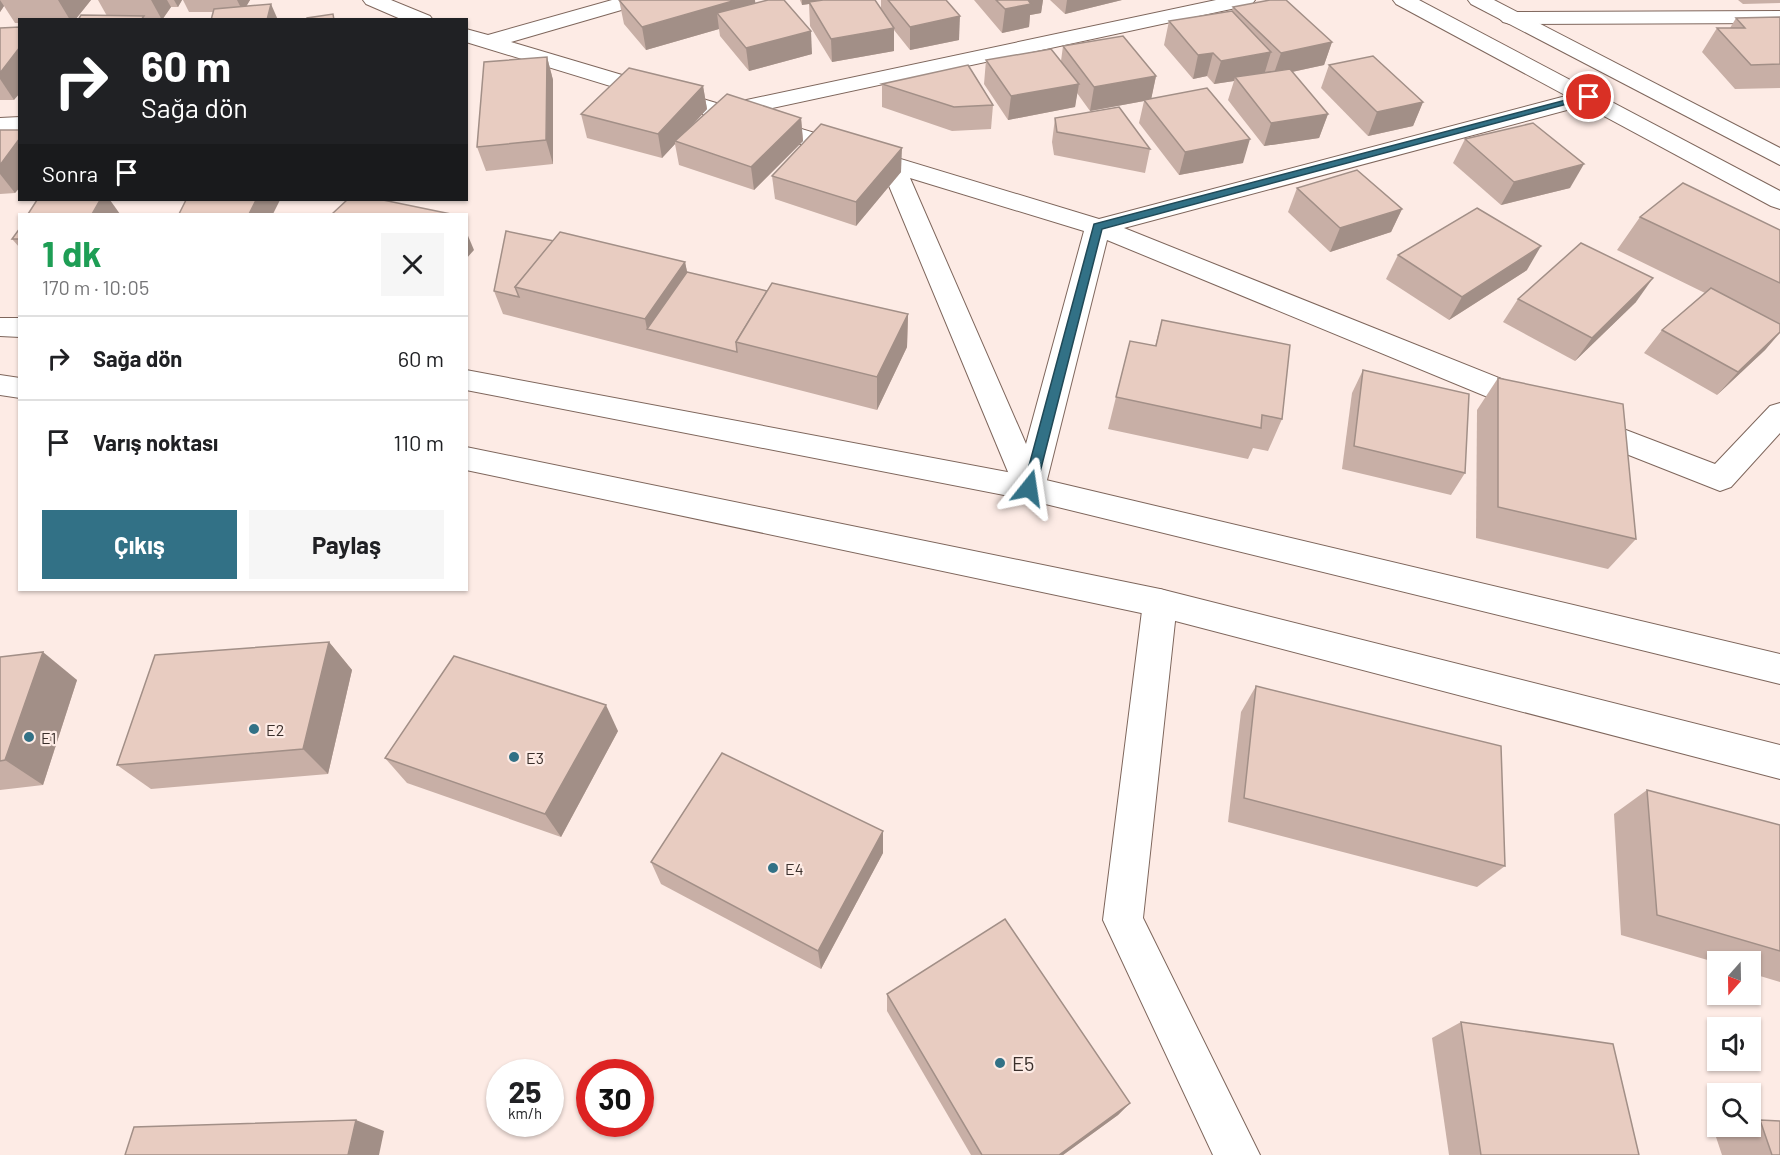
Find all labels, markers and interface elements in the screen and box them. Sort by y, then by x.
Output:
text: 60 m [141,40,231,90]
icon: right [42,42,120,120]
pin [1563,71,1614,122]
icon: arrive [1572,80,1605,113]
text: Sağa dön [141,91,248,123]
icon: arrive [110,156,143,189]
text: Sonra [42,160,98,186]
text: 1 dk [42,231,102,274]
button: close [381,233,444,296]
text: 170 m · 10:05 [42,275,149,299]
icon: right [42,342,75,375]
text: Sağa dön [93,345,182,371]
text: 60 m [398,345,444,371]
icon: arrive [42,426,75,459]
text: Varış noktası [93,429,218,455]
text: 110 m [394,429,444,455]
position arrow [997,456,1061,520]
button: Çıkış [42,510,237,579]
button: Paylaş [249,510,444,579]
place label: E2 [266,720,284,739]
marker: E2 [247,722,261,736]
place label: E1 [41,728,56,747]
marker: E1 [22,730,36,744]
place label: E3 [526,748,544,767]
marker: E3 [507,750,521,764]
place label: E4 [785,859,804,878]
marker: E4 [766,861,780,875]
north arrow [1707,951,1761,1005]
map controls [1707,951,1761,1137]
button: sound [1707,1017,1761,1071]
place label: E5 [1012,1051,1034,1075]
marker: E5 [993,1056,1007,1070]
speed limit sign: 30 [576,1059,654,1137]
text: 25 [509,1073,541,1109]
button: search [1707,1083,1761,1137]
text: km/h [508,1104,542,1122]

